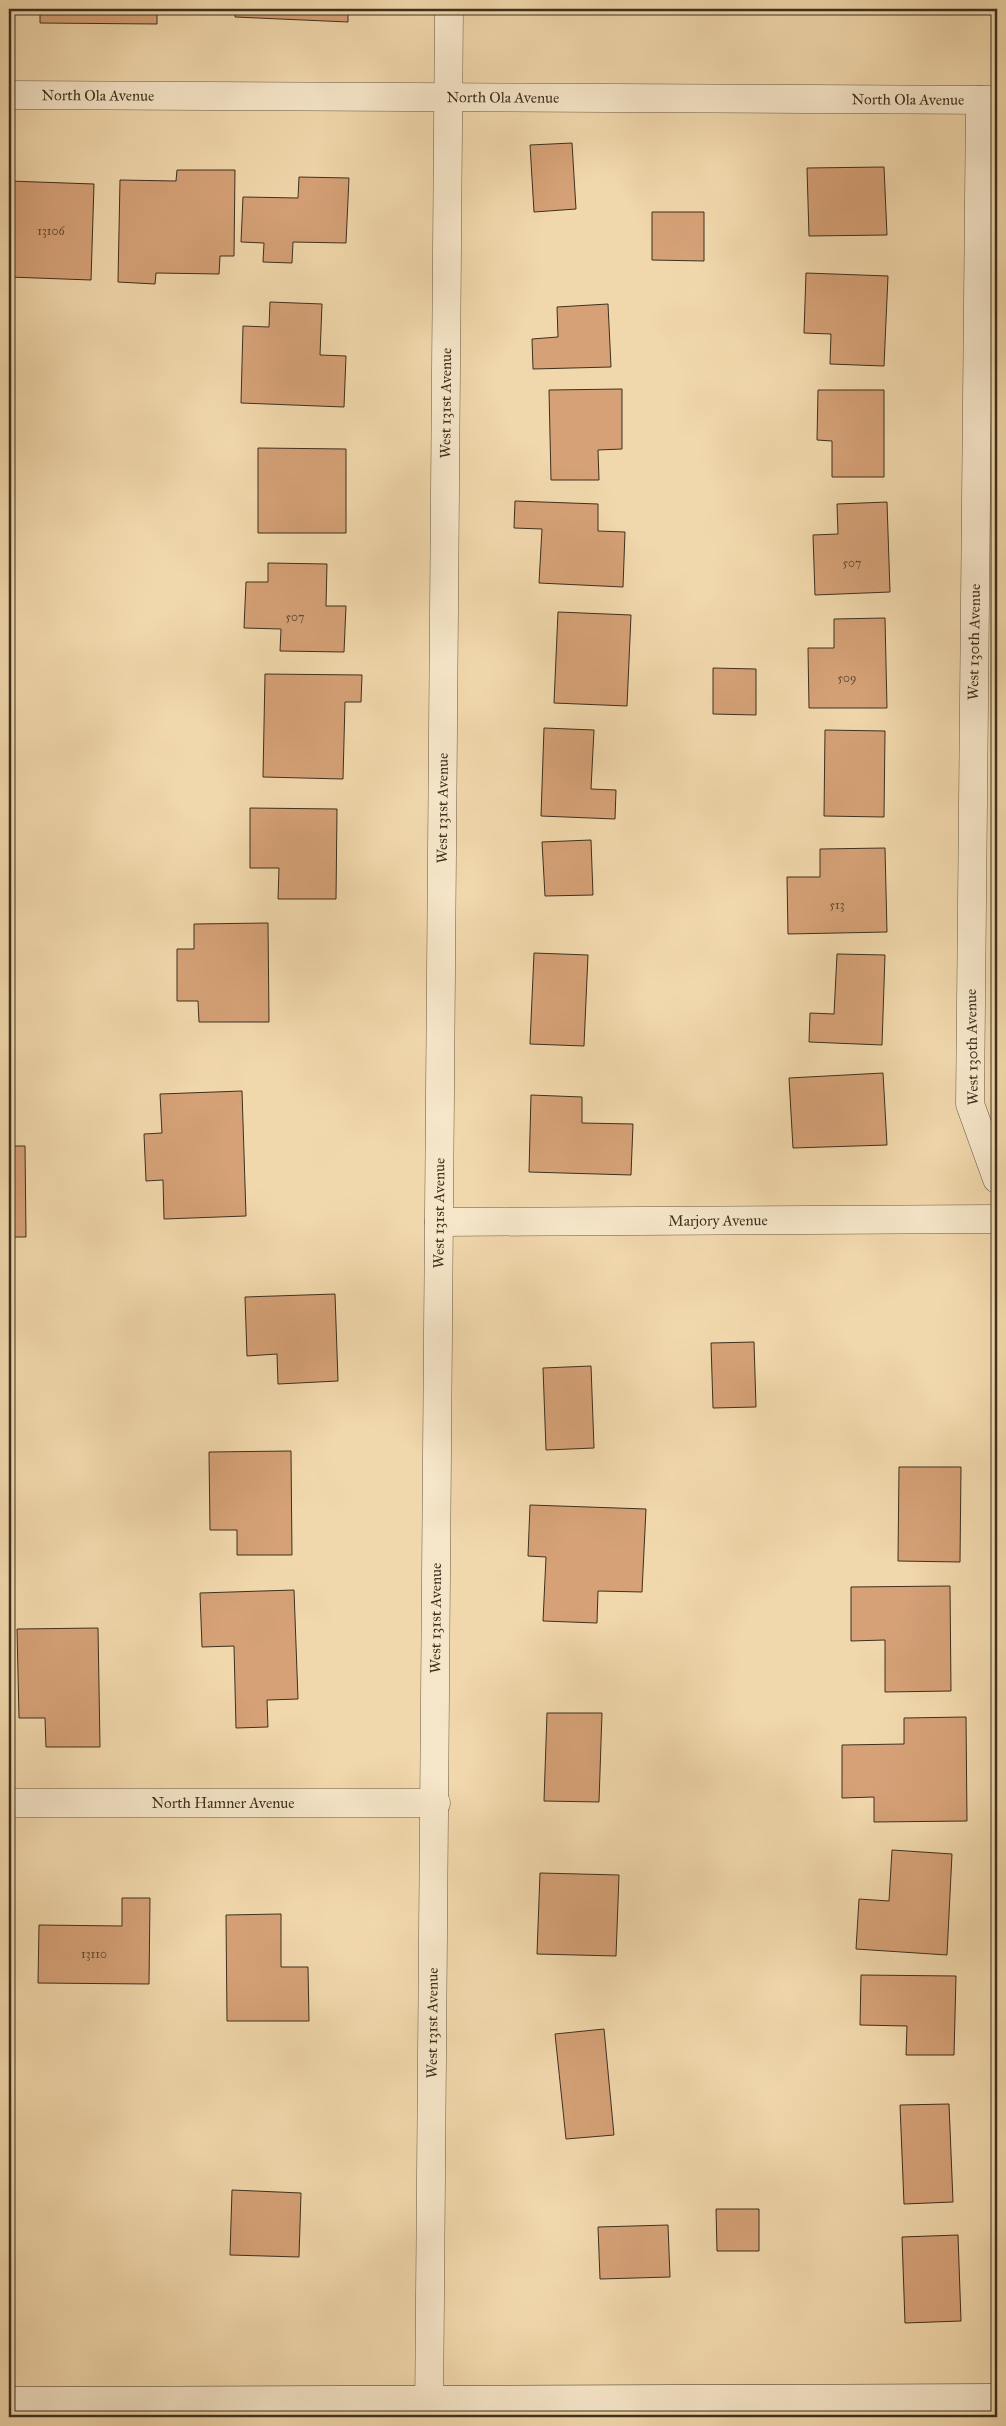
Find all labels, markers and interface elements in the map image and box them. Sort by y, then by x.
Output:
street label: North Ola Avenue [42,86,154,105]
street label: North Ola Avenue [447,88,559,107]
street label: North Ola Avenue [852,90,964,109]
house number: 13106 [37,224,66,238]
street label: West 131st Avenue [436,348,455,459]
house number: 507 [843,556,861,570]
street label: West 130th Avenue [964,584,984,700]
house number: 507 [286,610,304,624]
house number: 509 [837,671,857,685]
street label: West 131st Avenue [433,753,452,864]
house number: 513 [829,898,845,912]
street label: West 130th Avenue [962,989,982,1105]
street label: West 131st Avenue [430,1158,448,1269]
street label: Marjory Avenue [668,1211,768,1230]
street label: West 131st Avenue [426,1563,445,1674]
street label: North Hamner Avenue [152,1794,294,1812]
house number: 13110 [81,1947,107,1961]
street label: West 131st Avenue [423,1967,442,2079]

